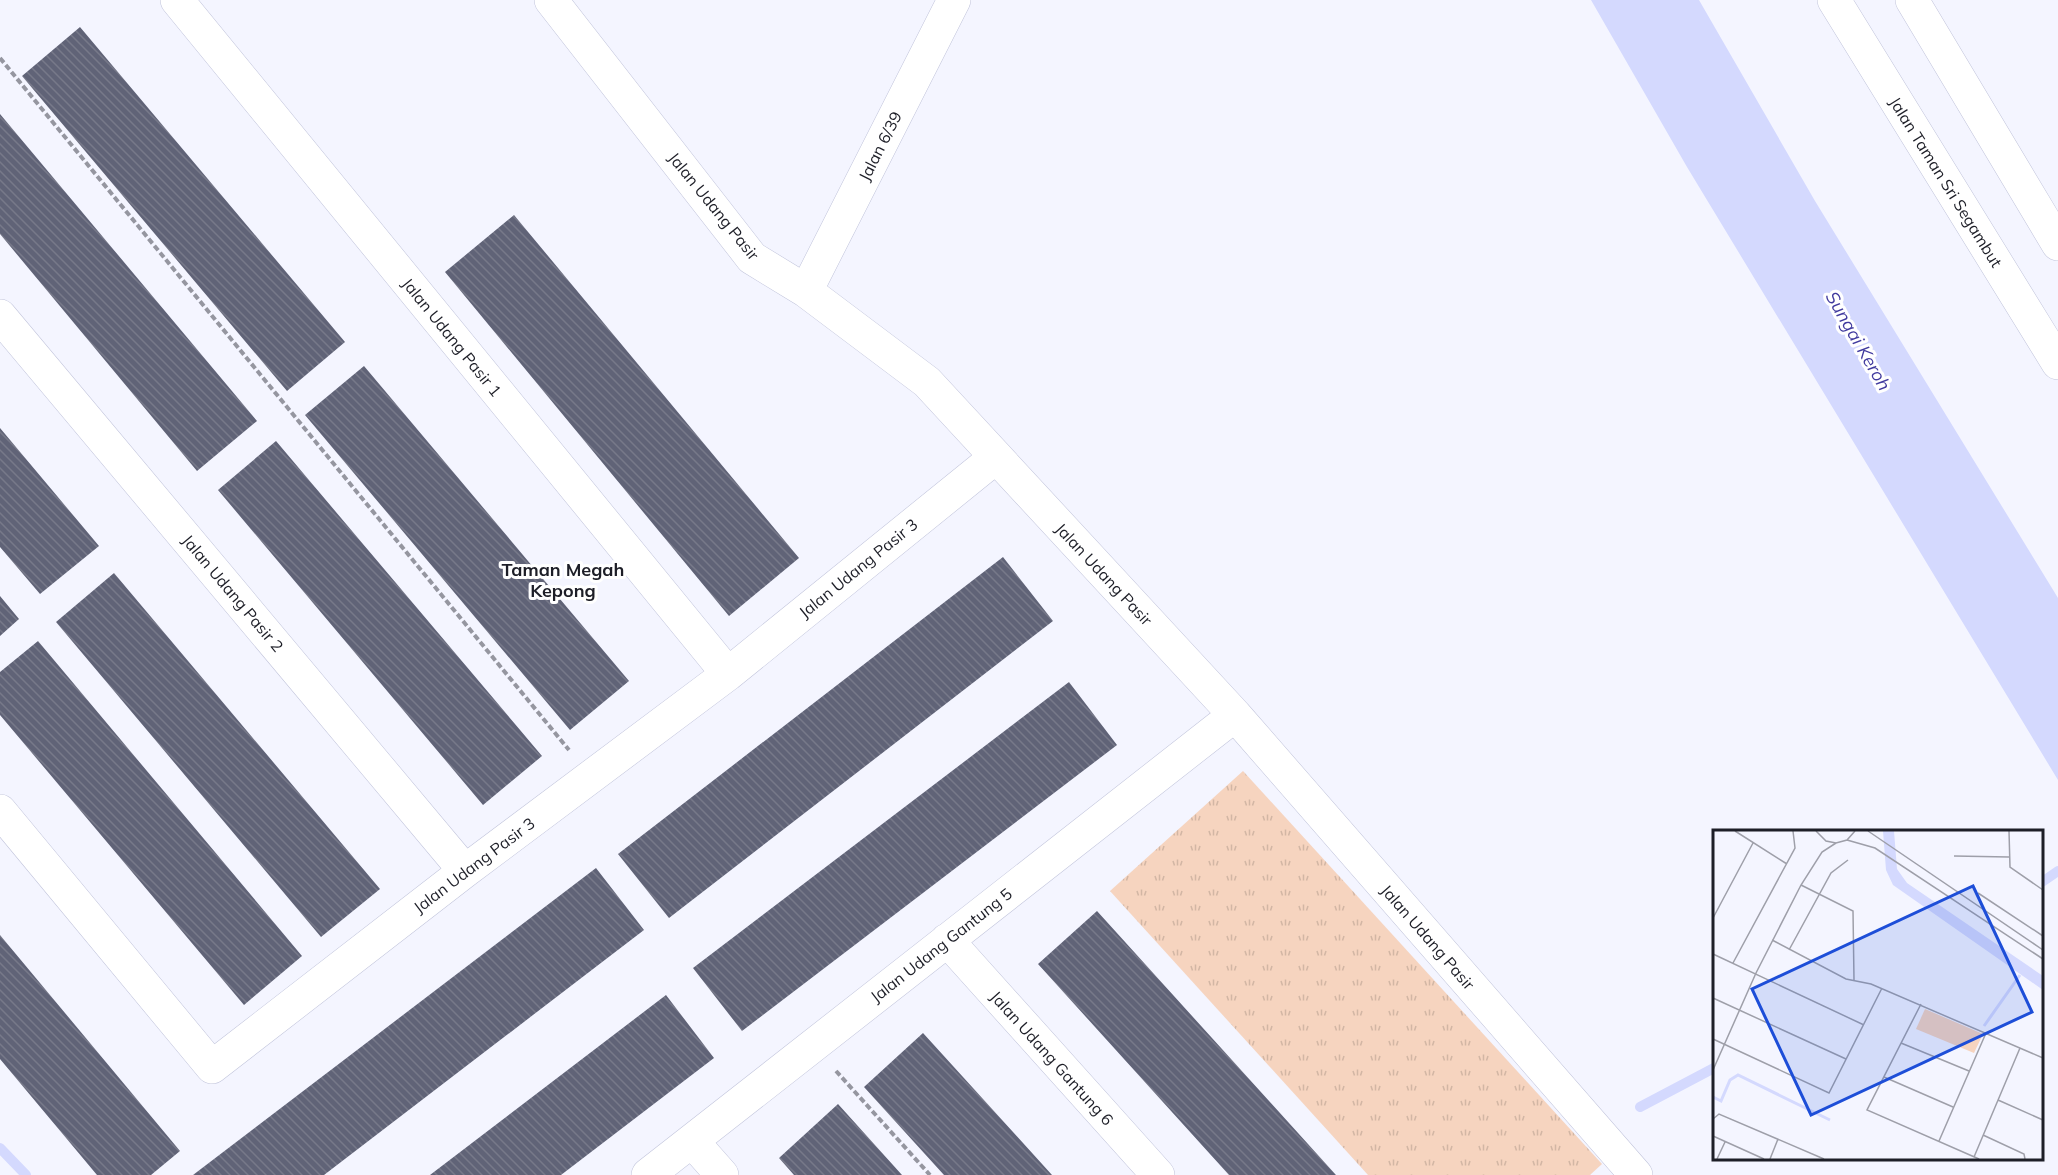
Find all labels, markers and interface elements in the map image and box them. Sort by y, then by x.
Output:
street label: Jalan Taman Sri Segambut [1885,93,2007,271]
street label: Jalan 6/39 [854,108,906,184]
street label: Jalan Udang Pasir [664,148,764,264]
street label: Jalan Udang Pasir 1 [398,274,506,400]
water label: Sungai Keroh [1821,287,1896,395]
street label: Jalan Udang Pasir 3 [795,514,921,622]
street label: Jalan Udang Pasir [1051,519,1157,630]
street label: Jalan Udang Pasir 2 [178,530,288,656]
district label: Taman Megah Kepong [502,558,624,602]
street label: Jalan Udang Pasir 3 [409,813,539,917]
inset map [1713,830,2043,1160]
street label: Jalan Udang Pasir [1377,880,1479,994]
street label: Jalan Udang Gantung 5 [866,883,1016,1007]
street label: Jalan Udang Gantung 6 [986,987,1118,1129]

